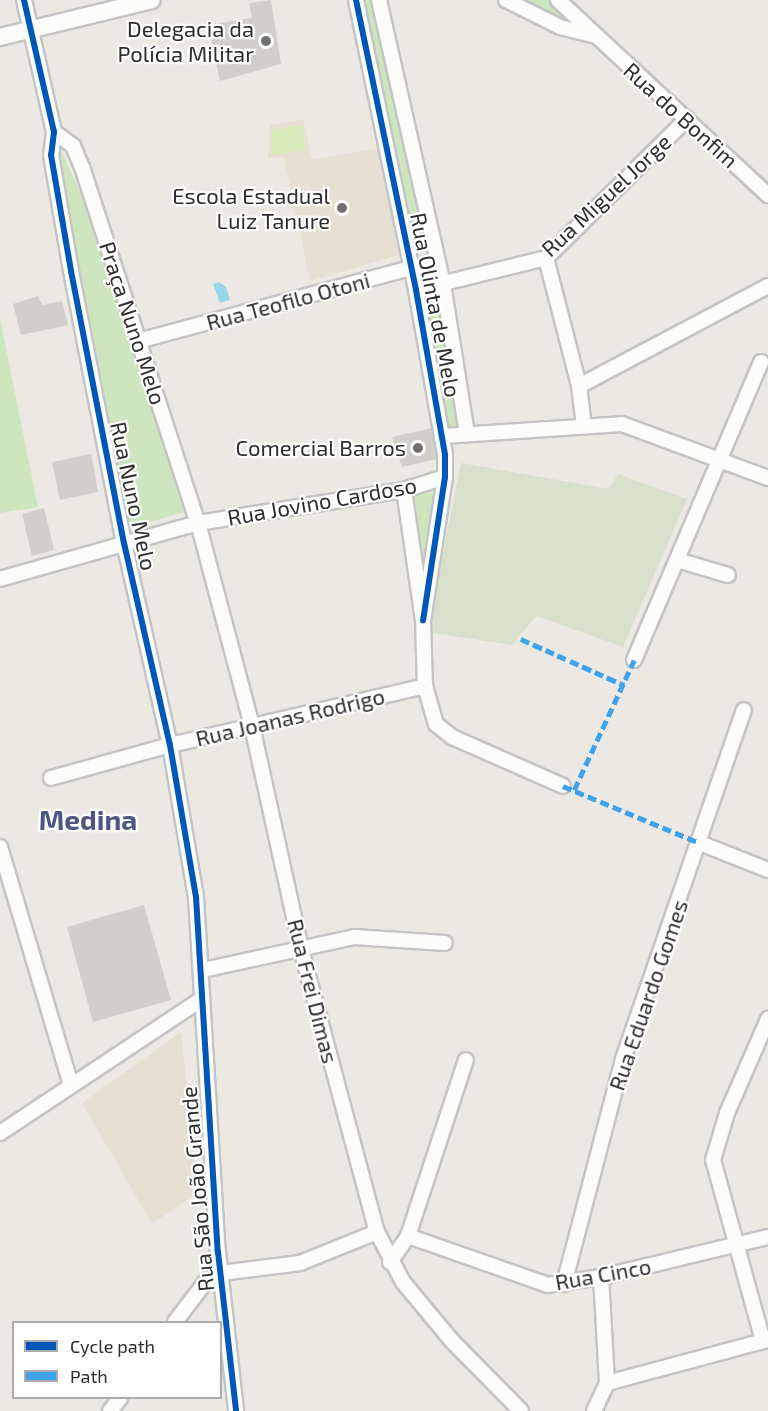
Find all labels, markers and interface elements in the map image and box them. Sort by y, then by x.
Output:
place label: Delegacia da Polícia Militar [117,15,254,66]
marker: Delegacia da Polícia Militar [259,34,273,48]
street label: Rua do Bonfim [618,57,744,173]
street label: Rua Miguel Jorge [535,128,677,262]
place label: Escola Estadual Luiz Tanure [172,182,330,234]
marker: Escola Estadual Luiz Tanure [335,201,349,215]
street label: Rua Olinta de Melo [405,210,467,400]
street label: Praça Nuno Melo [94,238,172,408]
street label: Rua Teofilo Otoni [203,266,373,336]
street label: Rua Nuno Melo [105,419,163,573]
place label: Comercial Barros [235,435,406,461]
marker: Comercial Barros [411,441,425,455]
street label: Rua Jovino Cardoso [225,471,419,531]
street label: Rua Joanas Rodrigo [193,682,387,752]
district label: Medina [39,802,137,836]
street label: Rua Eduardo Gomes [603,896,693,1094]
street label: Rua Frei Dimas [282,916,344,1066]
street label: Rua São João Grande [175,1085,219,1293]
street label: Rua Cinco [553,1253,653,1295]
legend [12,1321,222,1399]
text: Cycle path [70,1335,155,1357]
text: Path [70,1365,108,1387]

